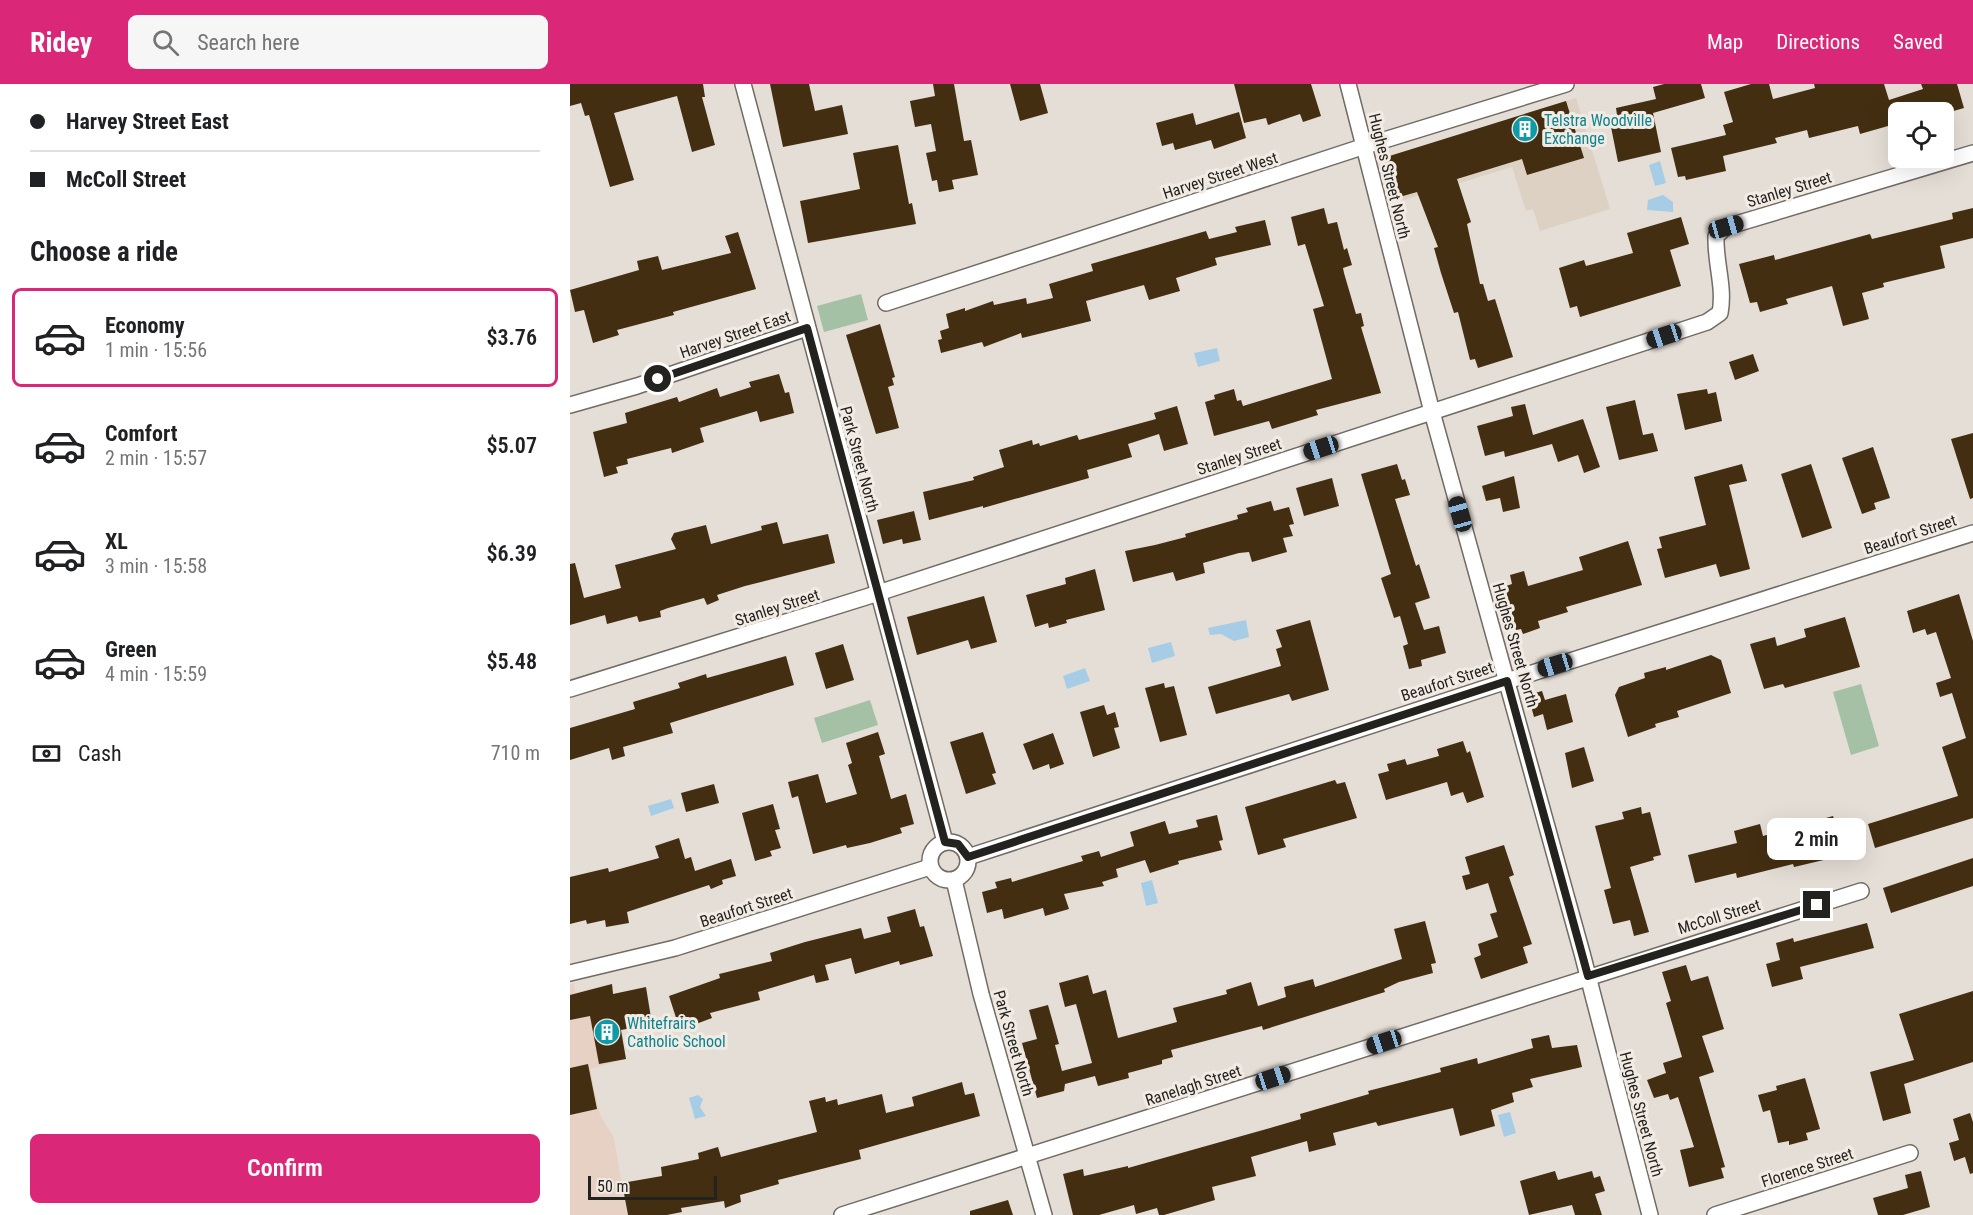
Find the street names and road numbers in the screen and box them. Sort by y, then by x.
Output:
street label: Hughes Street North [1365,111,1414,241]
street label: Harvey Street West [1160,148,1280,203]
street label: Stanley Street [1745,168,1834,211]
street label: Harvey Street East [677,307,793,362]
street label: Park Street North [836,404,883,514]
street label: Stanley Street [1195,434,1284,479]
street label: Beaufort Street [1862,511,1959,558]
street label: Hughes Street North [1489,581,1542,710]
street label: Stanley Street [733,585,822,630]
street label: Beaufort Street [1399,658,1496,705]
street label: Beaufort Street [698,884,795,931]
street label: McColl Street [1676,895,1763,938]
street label: Park Street North [989,988,1038,1098]
street label: Hughes Street North [1616,1050,1667,1179]
street label: Ranelagh Street [1143,1061,1244,1110]
street label: Florence Street [1759,1144,1856,1191]

